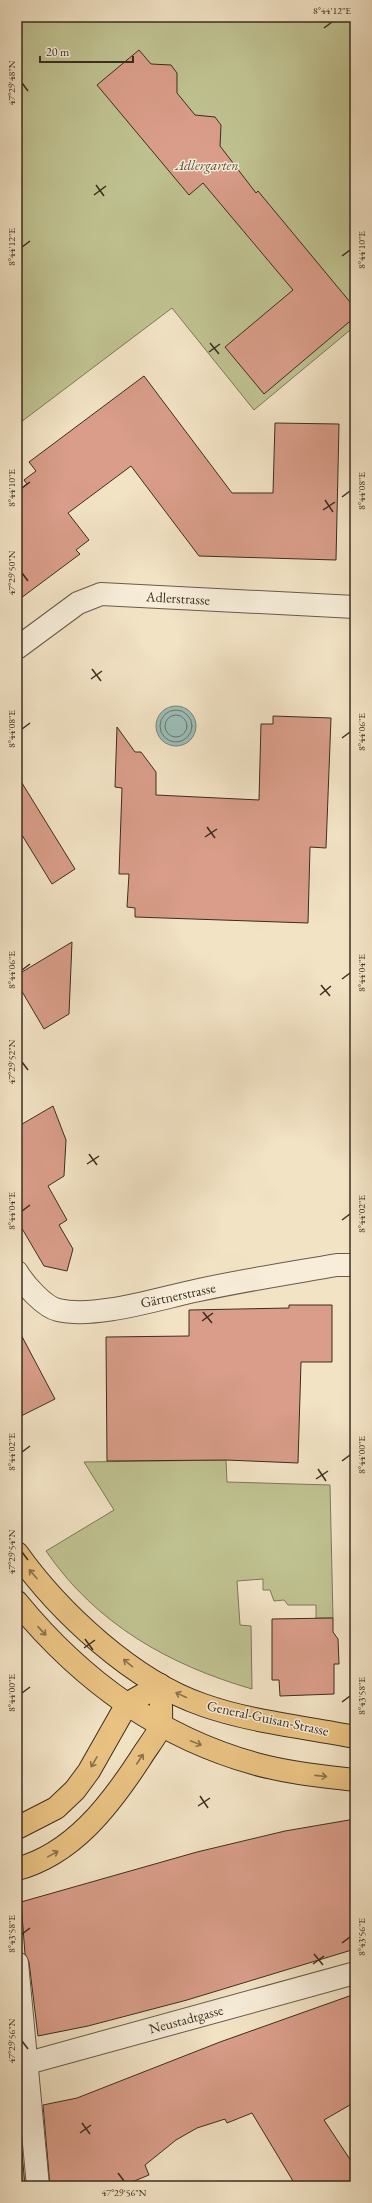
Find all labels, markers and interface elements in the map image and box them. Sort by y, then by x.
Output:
text: 8°44'12"E [313,4,351,17]
scale bar [40,38,133,64]
text: 20 m [46,44,70,60]
text: 47°29'48"N [5,60,18,105]
park label: Adlergarten [174,156,239,174]
text: 8°44'12"E [5,228,18,266]
text: 8°44'10"E [355,231,368,269]
text: 8°44'10"E [5,469,18,507]
text: 8°44'08"E [355,472,368,510]
text: 47°29'50"N [5,550,18,595]
street label: Adlerstrasse [145,587,211,609]
text: 8°44'08"E [5,710,18,748]
text: 8°44'06"E [355,713,368,751]
text: 8°44'06"E [5,951,18,989]
text: 8°44'04"E [355,954,368,992]
text: 47°29'52"N [5,1039,18,1084]
text: 8°44'04"E [5,1192,18,1230]
text: 8°44'02"E [355,1195,368,1233]
street label: Gärtnerstrasse [139,1278,218,1312]
text: 8°44'02"E [5,1433,18,1471]
text: 8°44'00"E [355,1436,368,1474]
text: 47°29'54"N [5,1529,18,1574]
one-way arrow [29,1569,38,1580]
one-way arrow [38,1626,47,1636]
one-way arrow [122,1659,133,1668]
text: 8°44'00"E [5,1674,18,1712]
text: 8°43'58"E [355,1677,368,1715]
one-way arrow [176,1691,188,1698]
street label: General-Guisan-Strasse [205,1696,331,1740]
one-way arrow [189,1740,201,1747]
one-way arrow [136,1754,144,1765]
one-way arrow [89,1756,97,1768]
one-way arrow [314,1772,327,1779]
one-way arrow [47,1849,59,1857]
text: 8°43'58"E [5,1915,18,1953]
text: 8°43'56"E [355,1918,368,1956]
street label: Neustadtgasse [147,2000,226,2038]
text: 47°29'56"N [5,2018,18,2063]
text: 47°29'56"N [102,2186,147,2199]

